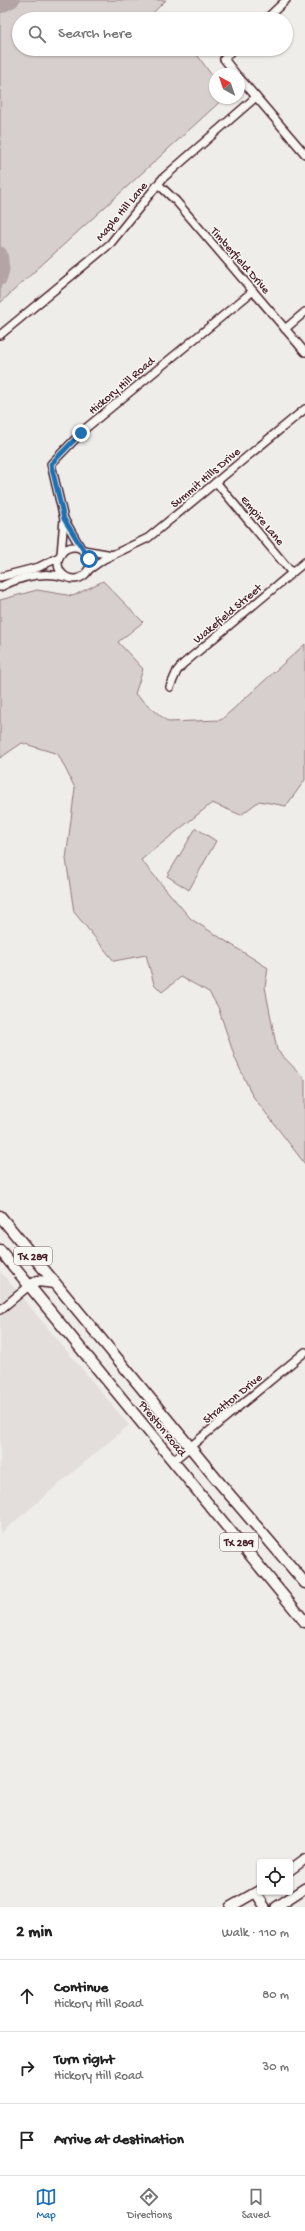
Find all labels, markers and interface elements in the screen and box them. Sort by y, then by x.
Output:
search box [12,12,293,56]
icon: search [26,23,48,45]
text: Search here [58,25,132,43]
north arrow [209,68,245,104]
street label: Maple Hill Lane [94,179,152,245]
street label: Timberfield Drive [206,224,273,298]
street label: Hickory Hill Road [86,354,159,418]
route end [72,424,90,442]
street label: Summit Hills Drive [169,445,245,512]
street label: Empire Lane [237,494,287,550]
route start [80,550,98,568]
street label: Wakefield Street [191,581,266,647]
road number: TX 289 [14,1247,52,1265]
street label: Stratton Drive [201,1371,266,1428]
street label: Preston Road [134,1398,189,1461]
road number: TX 289 [220,1533,258,1551]
map controls [257,1859,293,1895]
button: locate [257,1859,293,1895]
text: 2 min [16,1923,52,1943]
text: Walk · 110 m [222,1926,289,1941]
text: Continue [54,1979,108,1997]
icon: ahead [16,1985,38,2007]
text: 80 m [262,1988,289,2003]
text: Hickory Hill Road [54,1997,143,2012]
text: Turn right [54,2051,114,2069]
icon: right [16,2057,38,2079]
text: 30 m [263,2060,289,2075]
text: Hickory Hill Road [54,2069,143,2084]
icon: arrive [16,2129,38,2151]
text: Arrive at destination [54,2131,184,2149]
tab: Map [35,2186,57,2222]
tab: Directions [127,2186,172,2222]
tab: Saved [242,2186,270,2222]

